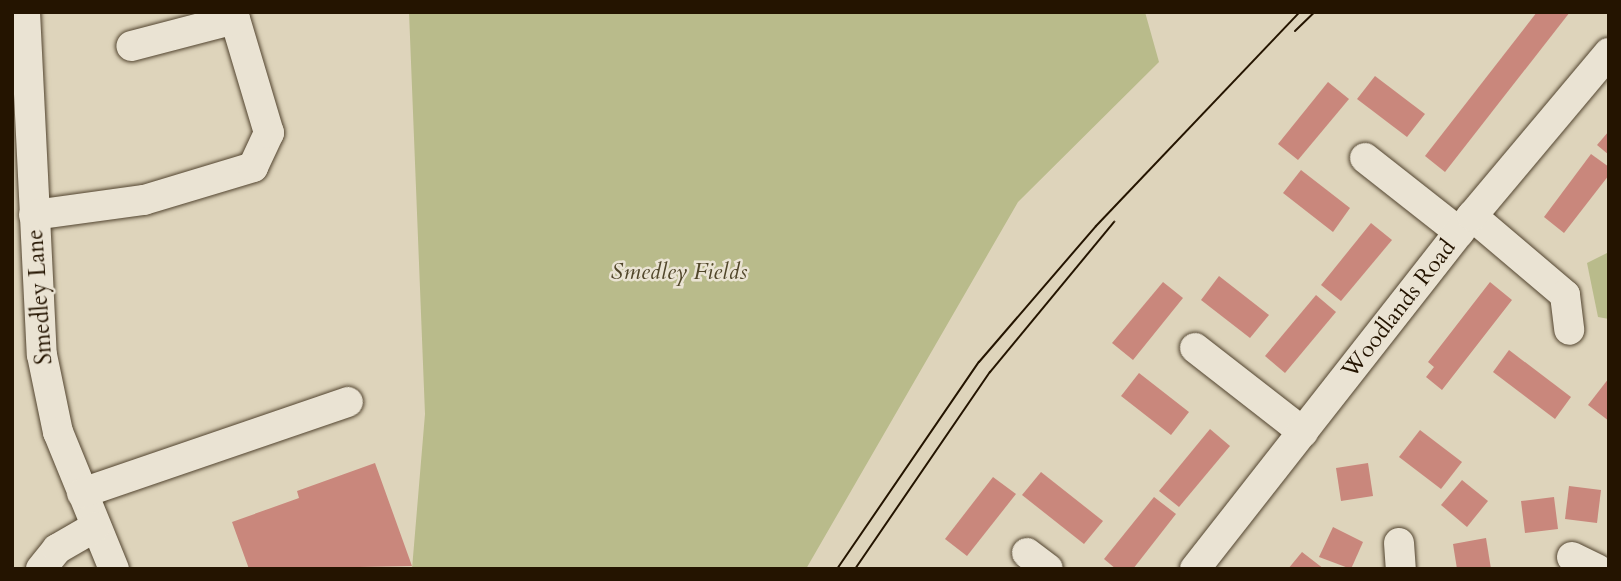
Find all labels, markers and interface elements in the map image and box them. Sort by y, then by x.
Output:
street label: Smedley Lane [22,228,58,366]
street label: Woodlands Road [1336,234,1462,384]
park label: Smedley Fields [611,258,747,286]

